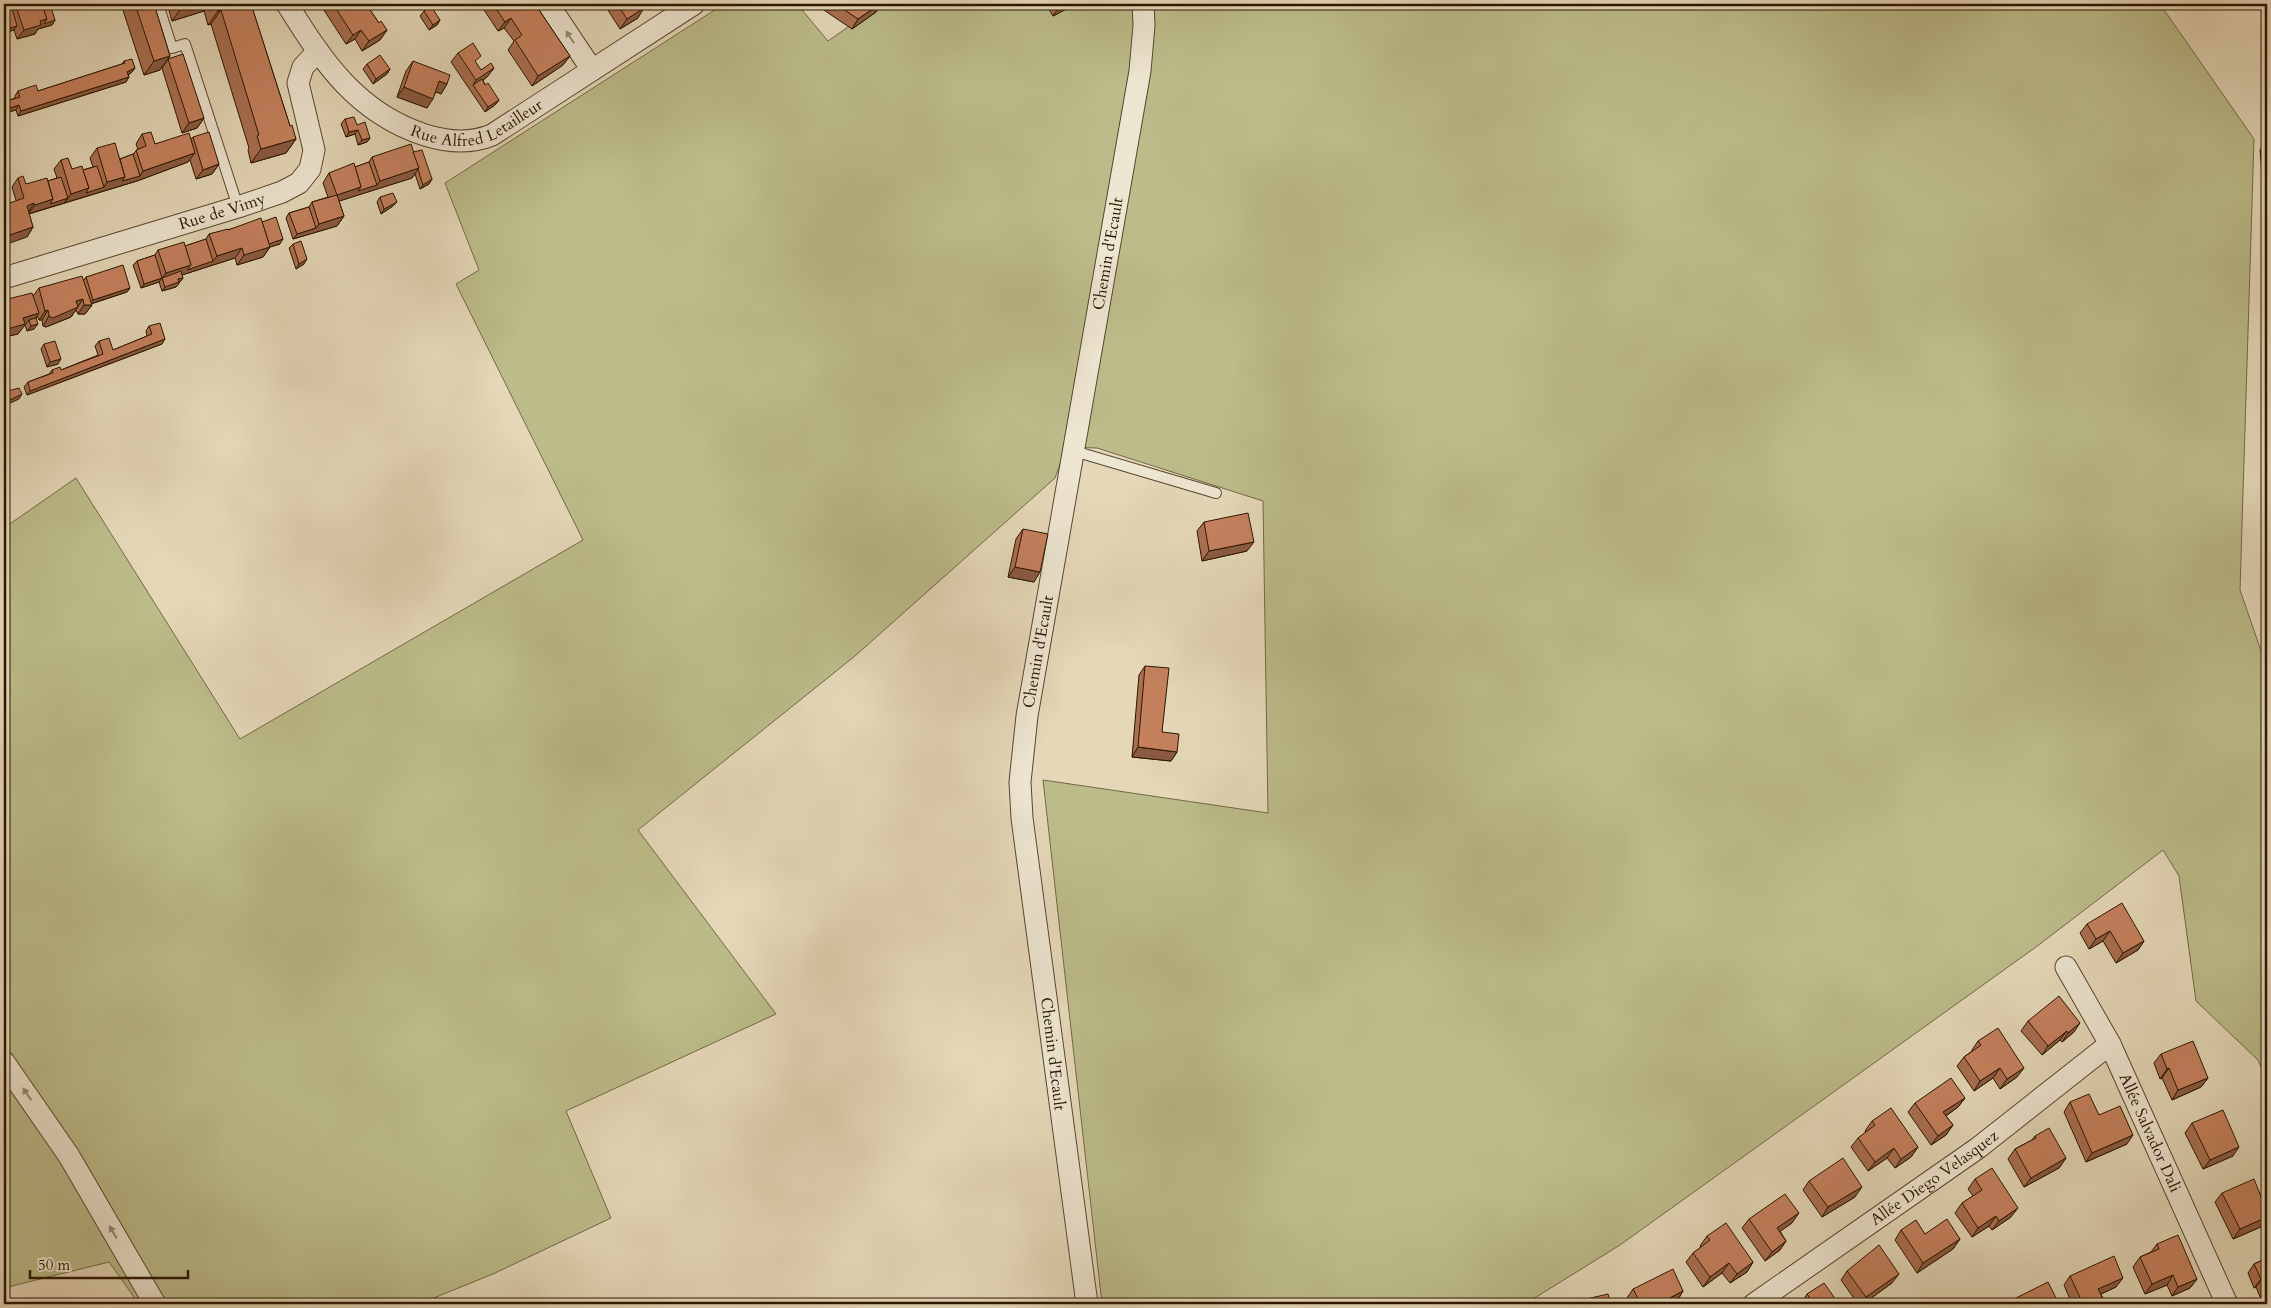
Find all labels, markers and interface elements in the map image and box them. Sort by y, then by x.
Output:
one-way arrow [565,30,575,44]
street label: Rue Alfred Letailleur [407,94,547,152]
street label: Rue de Vimy [176,187,269,235]
street label: Chemin d'Ecault [1087,196,1129,312]
street label: Chemin d'Ecault [1018,594,1059,710]
street label: Chemin d'Ecault [1035,996,1071,1112]
street label: Allée Salvador Dali [2114,1070,2186,1196]
one-way arrow [22,1087,32,1101]
street label: Allée Diego Velasquez [1866,1125,2003,1231]
one-way arrow [109,1224,117,1239]
scale bar [30,1248,188,1280]
text: 50 m [38,1255,70,1275]

